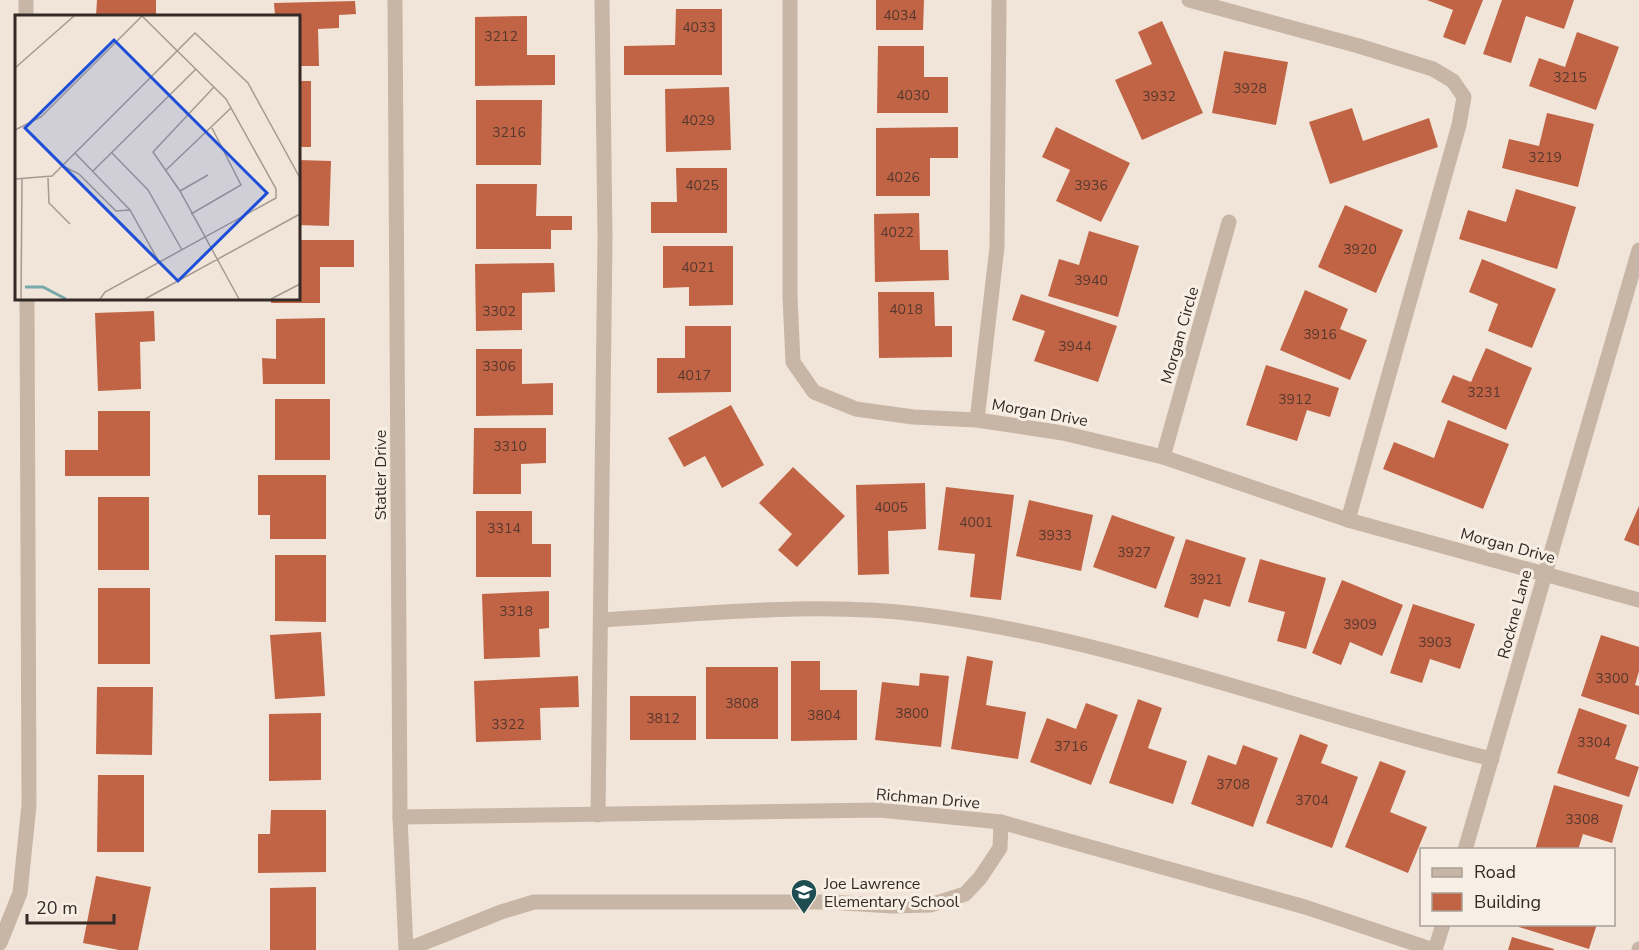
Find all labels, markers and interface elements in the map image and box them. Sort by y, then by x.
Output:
house number: 4034 [883,6,917,25]
inset map [15,15,300,300]
house number: 4033 [682,18,716,37]
house number: 3212 [484,27,518,46]
house number: 3215 [1553,68,1587,87]
house number: 3928 [1233,79,1267,98]
house number: 4030 [896,86,930,105]
house number: 3932 [1142,87,1176,106]
house number: 4029 [681,111,715,130]
house number: 3216 [492,123,526,142]
house number: 3219 [1528,148,1562,167]
house number: 4026 [886,168,920,187]
house number: 4025 [685,176,719,195]
house number: 3936 [1074,176,1108,195]
house number: 4022 [880,223,914,242]
house number: 3920 [1343,240,1377,259]
house number: 4021 [681,258,715,277]
house number: 3940 [1074,271,1108,290]
street label: Morgan Circle [1156,284,1204,386]
house number: 4018 [889,300,923,319]
house number: 3302 [482,302,516,321]
house number: 3916 [1303,325,1337,344]
house number: 3944 [1058,337,1092,356]
house number: 3306 [482,357,516,376]
house number: 4017 [677,366,711,385]
house number: 3231 [1467,383,1501,402]
house number: 3912 [1278,390,1312,409]
street label: Morgan Drive [990,394,1090,432]
street label: Statler Drive [370,430,392,520]
house number: 3310 [493,437,527,456]
house number: 4005 [874,498,908,517]
house number: 4001 [959,513,993,532]
house number: 3314 [487,519,521,538]
street label: Morgan Drive [1458,523,1558,569]
house number: 3933 [1038,526,1072,545]
house number: 3927 [1117,543,1151,562]
street label: Rockne Lane [1493,567,1537,661]
house number: 3921 [1189,570,1223,589]
house number: 3318 [499,602,533,621]
house number: 3909 [1343,615,1377,634]
house number: 3903 [1418,633,1452,652]
house number: 3300 [1595,669,1629,688]
house number: 3808 [725,694,759,713]
house number: 3800 [895,704,929,723]
house number: 3804 [807,706,841,725]
house number: 3812 [646,709,680,728]
house number: 3322 [491,715,525,734]
house number: 3304 [1577,733,1611,752]
house number: 3716 [1054,737,1088,756]
house number: 3708 [1216,775,1250,794]
street label: Richman Drive [875,783,981,814]
house number: 3704 [1295,791,1329,810]
house number: 3308 [1565,810,1599,829]
legend [1420,848,1615,926]
text: Road [1474,860,1516,884]
place label: Joe Lawrence Elementary School [823,873,960,913]
school or university icon: Joe Lawrence Elementary School [789,877,819,915]
scale bar [27,887,114,925]
text: Building [1474,890,1541,914]
text: 20 m [36,896,78,920]

